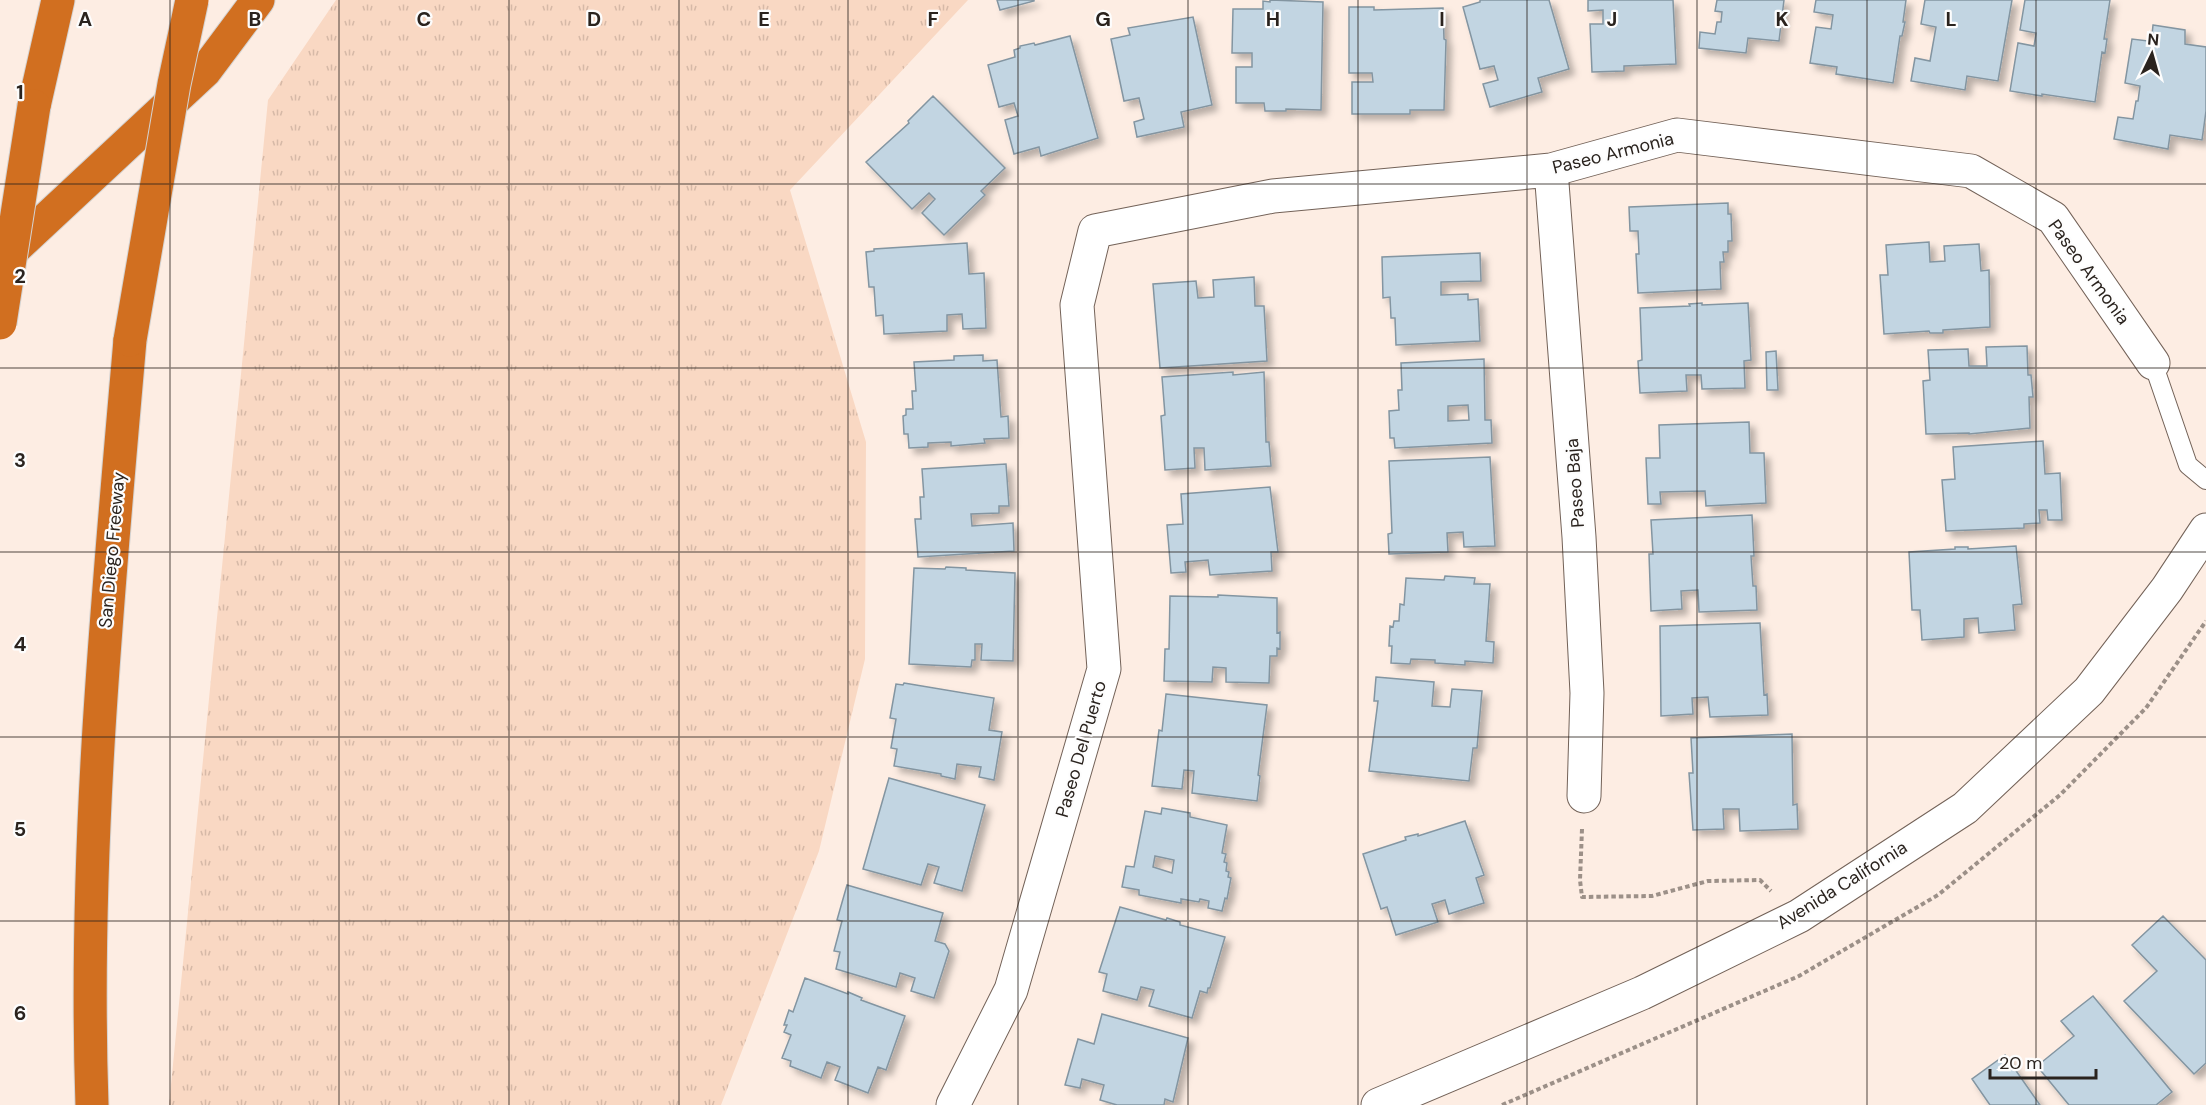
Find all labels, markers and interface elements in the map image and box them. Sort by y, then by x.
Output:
text: A [78,6,92,32]
text: B [249,6,261,32]
text: C [417,6,431,32]
text: D [587,6,601,32]
text: E [758,6,770,32]
text: F [927,6,939,32]
text: G [1095,6,1111,32]
text: H [1266,6,1280,32]
text: I [1439,6,1445,32]
text: J [1607,6,1617,32]
text: K [1775,6,1789,32]
text: L [1945,6,1957,32]
north arrow [2122,24,2182,84]
text: N [2147,29,2160,51]
text: 1 [16,79,24,105]
street label: Paseo Armonia [1550,126,1676,180]
street label: Paseo Armonia [2043,215,2135,329]
text: 2 [14,263,26,289]
street label: Paseo Baja [1560,438,1590,528]
text: 3 [14,447,26,473]
street label: San Diego Freeway [93,471,131,629]
text: 4 [14,631,27,657]
street label: Paseo Del Puerto [1050,678,1112,820]
text: 5 [14,816,26,842]
street label: Avenida California [1772,835,1912,935]
text: 6 [14,1000,26,1026]
scale bar [1990,1042,2096,1080]
text: 20 m [1999,1051,2042,1075]

